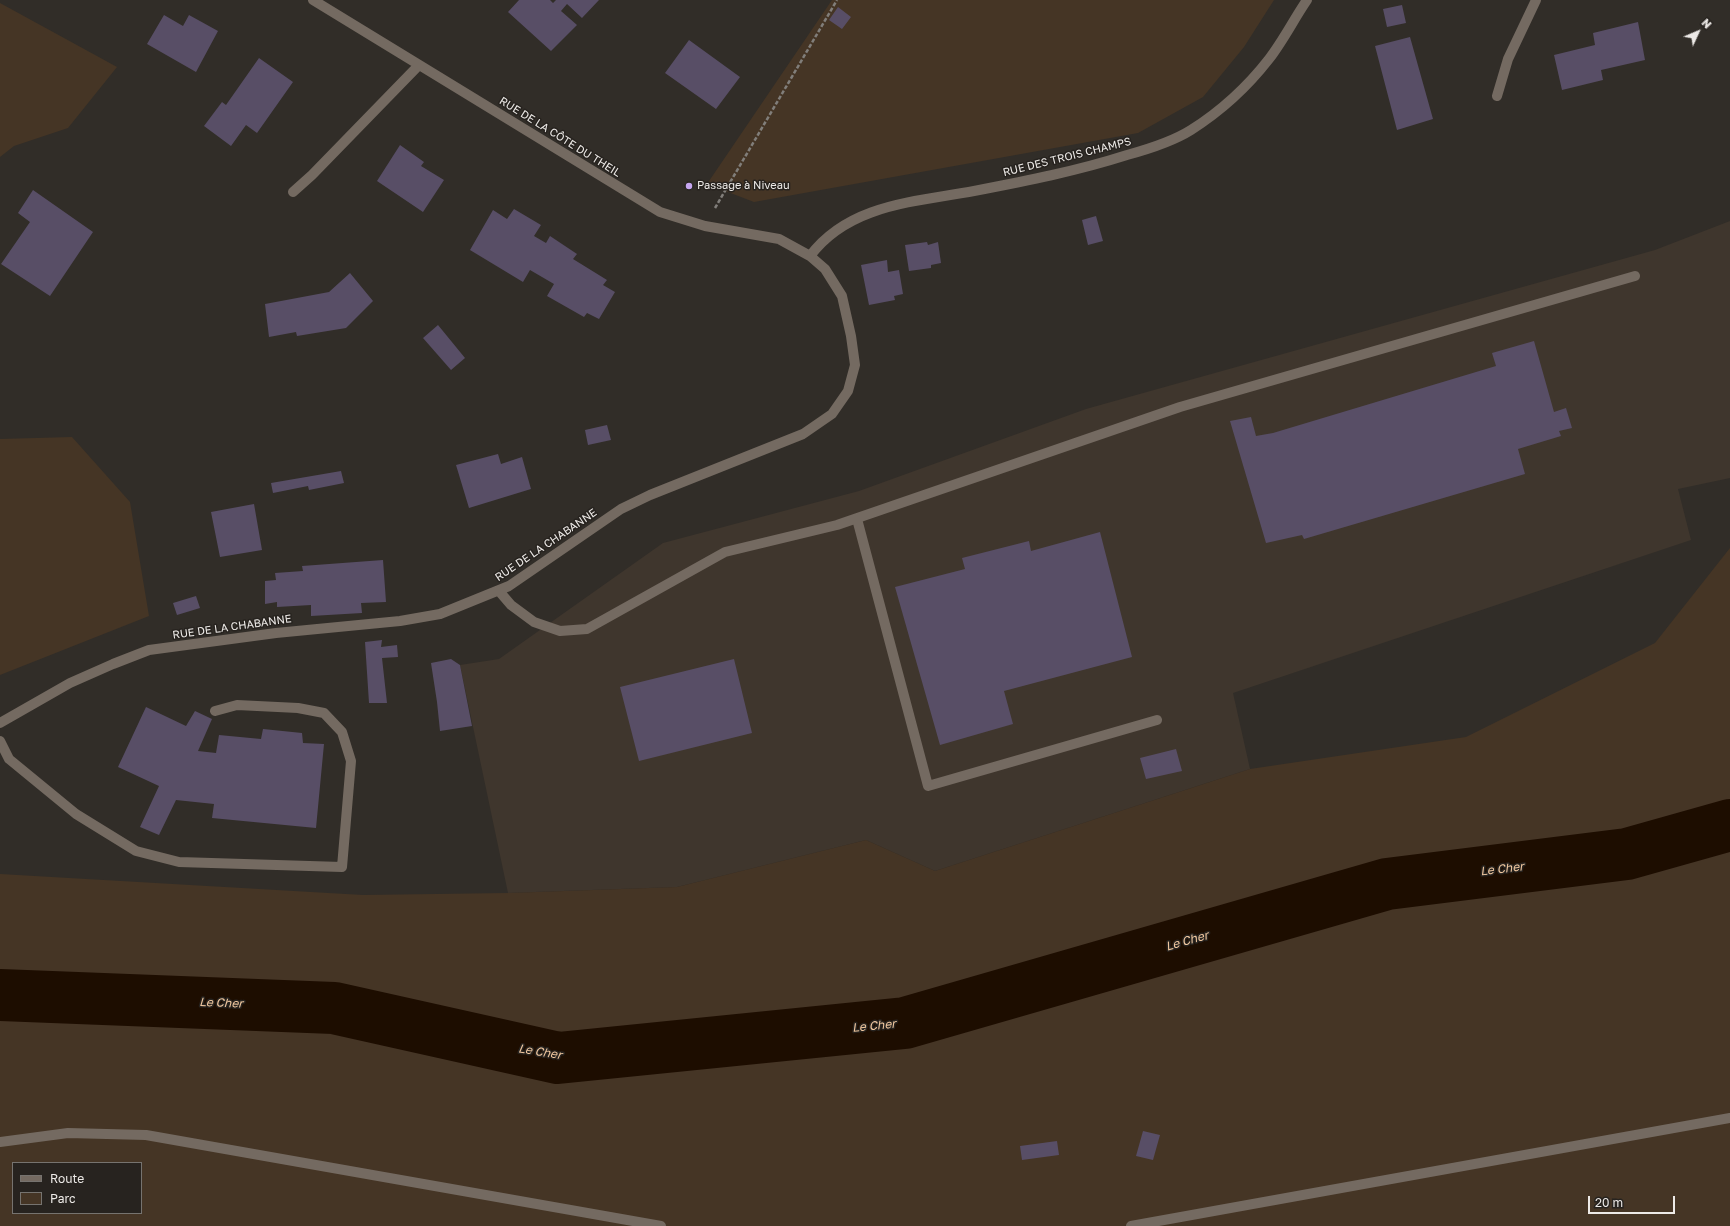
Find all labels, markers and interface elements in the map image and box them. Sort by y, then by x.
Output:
north arrow [1678,12,1718,52]
text: N [1699,16,1715,31]
street label: RUE DE LA CÔTE DU THEIL [497,94,623,180]
street label: RUE DES TROIS CHAMPS [1002,135,1132,179]
place label: Passage à Niveau [697,179,790,193]
marker: Passage à Niveau [684,181,694,191]
street label: RUE DE LA CHABANNE [493,506,599,584]
street label: RUE DE LA CHABANNE [172,612,292,642]
water label: Le Cher [1479,859,1525,879]
water label: Le Cher [1164,928,1210,954]
water label: Le Cher [199,995,243,1011]
water label: Le Cher [851,1017,897,1035]
water label: Le Cher [517,1041,563,1063]
legend [12,1162,142,1214]
text: Route [50,1171,84,1186]
scale bar [1590,1188,1677,1214]
text: Parc [50,1191,76,1206]
text: 20 m [1595,1195,1623,1210]

